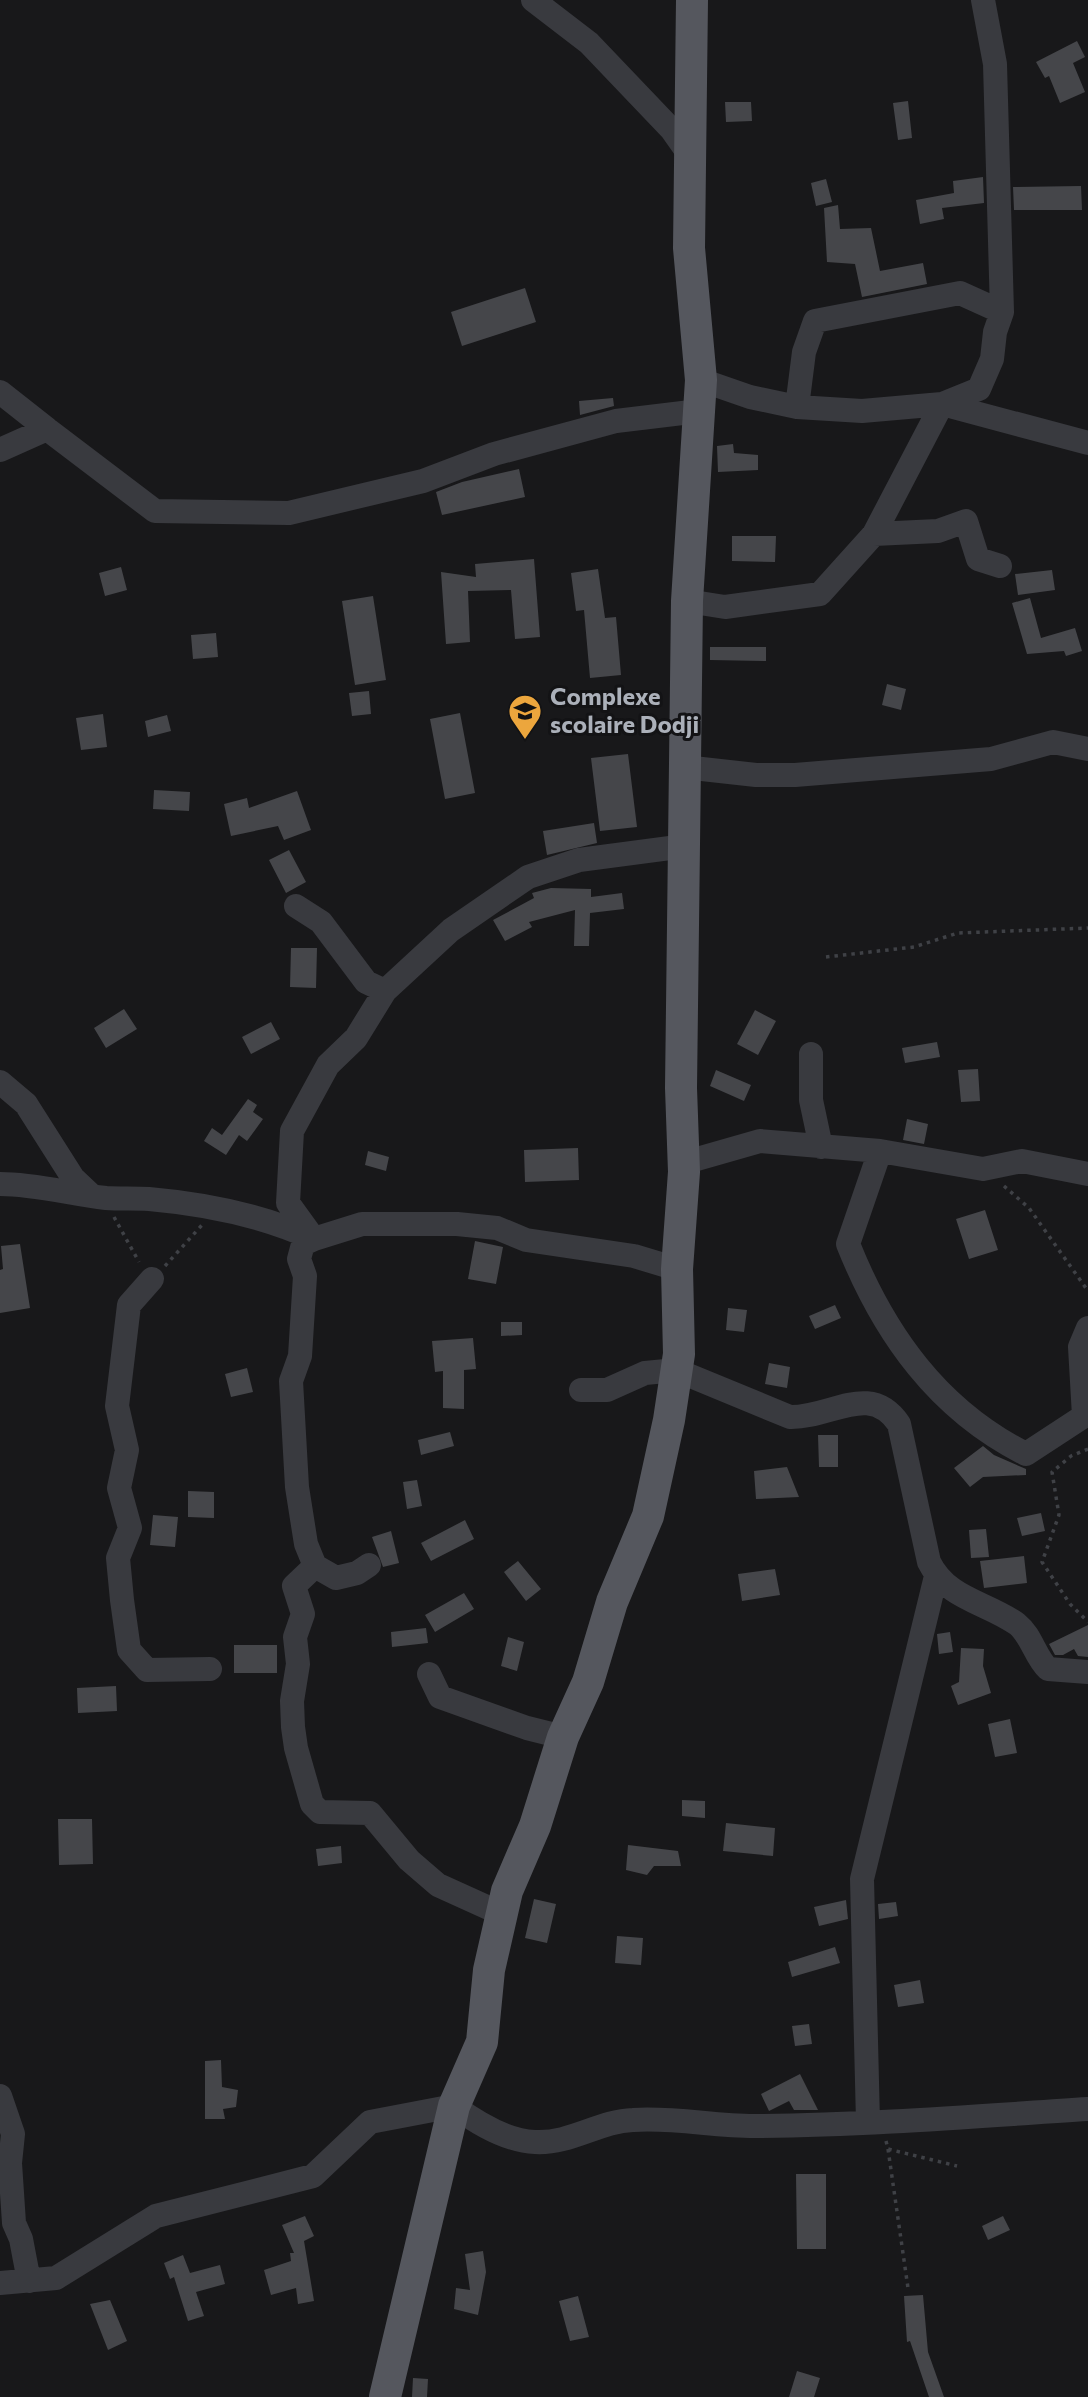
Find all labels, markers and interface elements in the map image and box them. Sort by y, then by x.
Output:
place label: Complexe scolaire Dodji [550,681,699,738]
school or university icon: Complexe scolaire Dodji [506,692,544,741]

